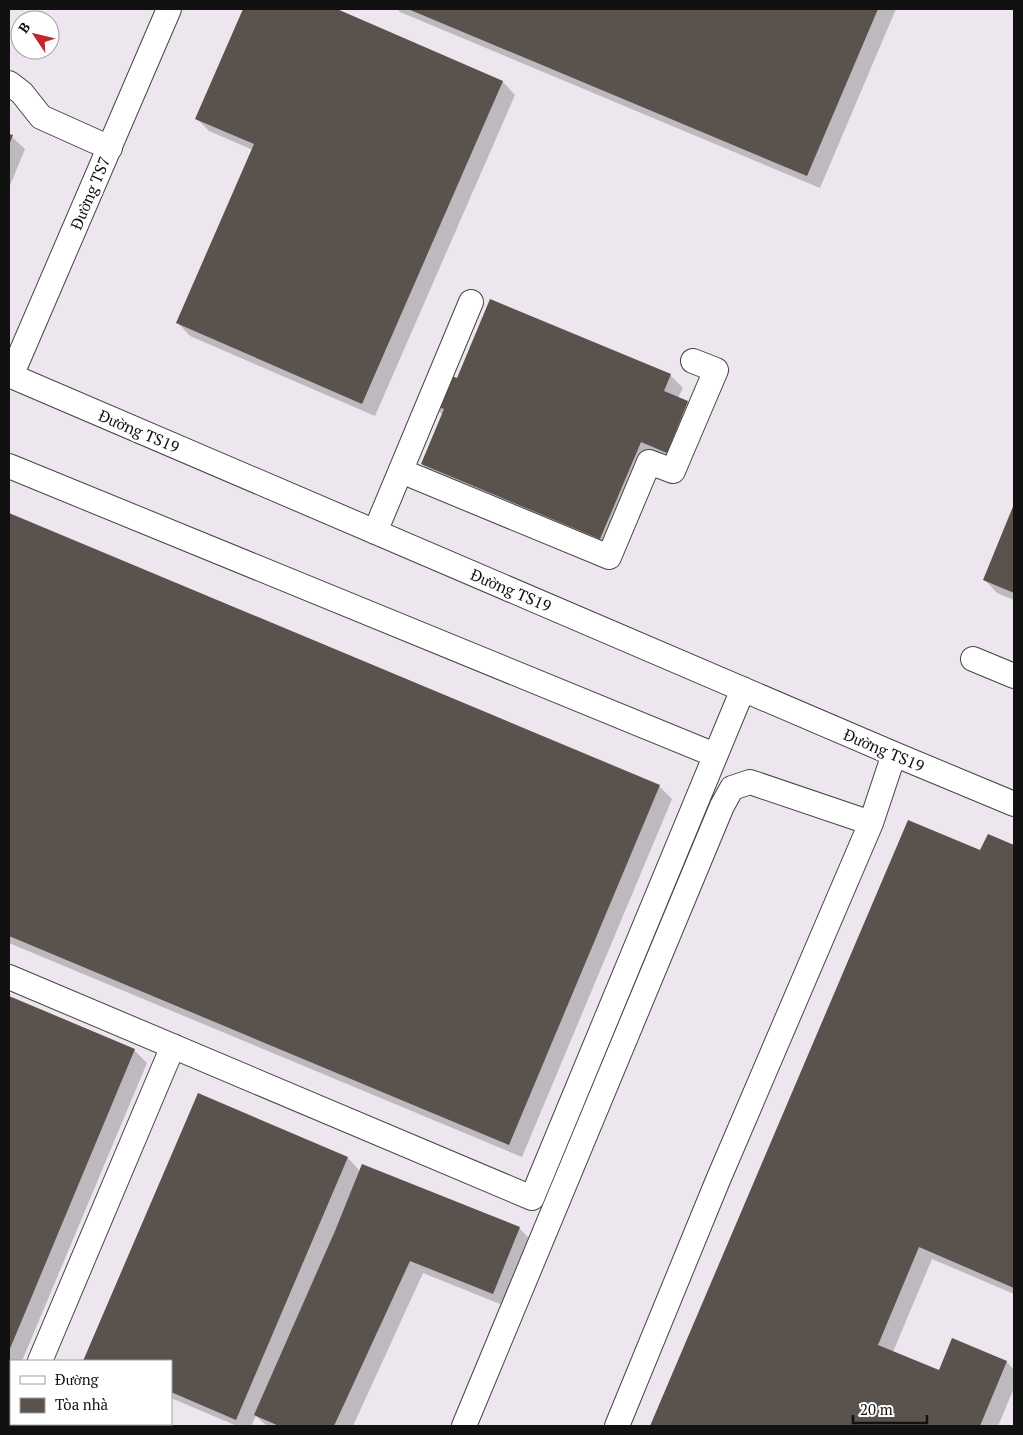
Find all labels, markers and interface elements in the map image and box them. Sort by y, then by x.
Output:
north arrow [10,10,60,60]
text: B [14,18,34,36]
street label: Đường TS7 [65,153,115,233]
street label: Đường TS19 [95,404,183,458]
street label: Đường TS19 [467,563,555,617]
street label: Đường TS19 [840,723,928,777]
legend [10,1360,172,1425]
text: Đường [55,1369,100,1389]
scale bar [853,1392,927,1424]
text: Tòa nhà [55,1394,109,1414]
text: 20 m [860,1399,893,1419]

